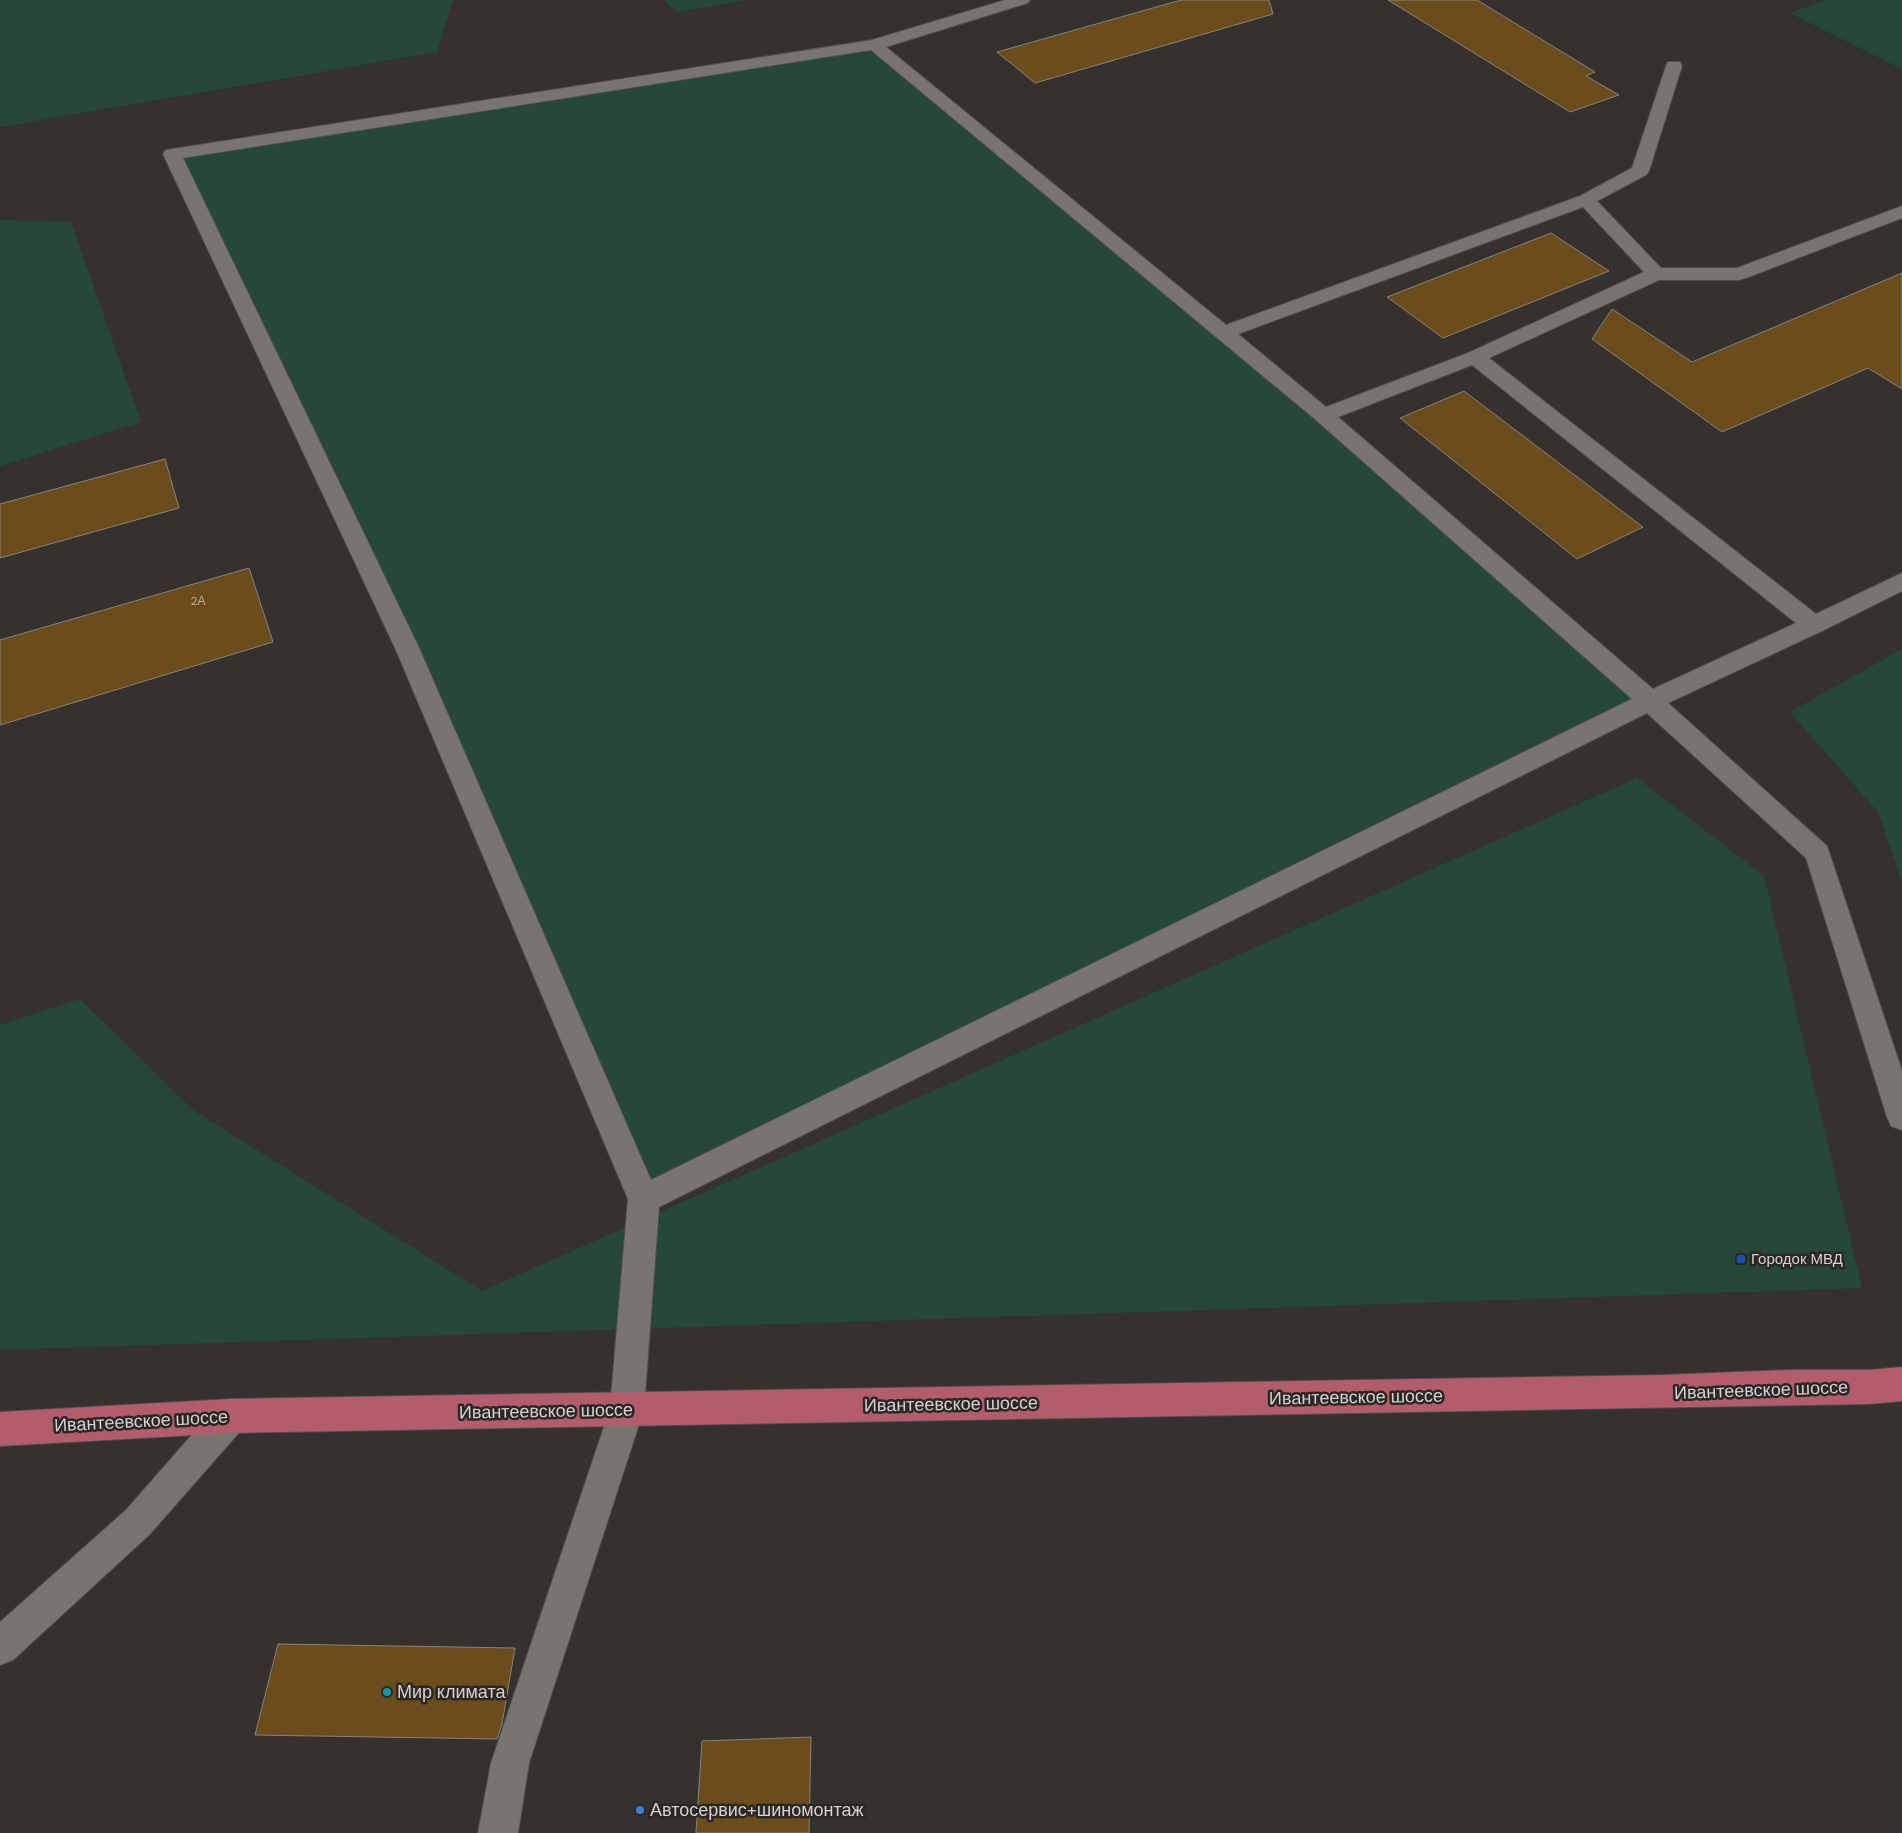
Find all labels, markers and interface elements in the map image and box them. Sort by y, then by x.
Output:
house number: 2А [191,593,205,609]
place label: Городок МВД [1751,1249,1843,1269]
marker: Городок МВД [1735,1253,1747,1265]
street label: Ивантеевское шоссе [1674,1375,1848,1405]
street label: Ивантеевское шоссе [1269,1383,1443,1411]
street label: Ивантеевское шоссе [864,1390,1038,1418]
street label: Ивантеевское шоссе [459,1397,633,1425]
street label: Ивантеевское шоссе [53,1404,229,1438]
place label: Мир климата [397,1680,507,1704]
marker: Мир климата [381,1686,393,1698]
place label: Автосервис+шиномонтаж [650,1798,864,1822]
marker: Автосервис+шиномонтаж [634,1804,646,1816]

